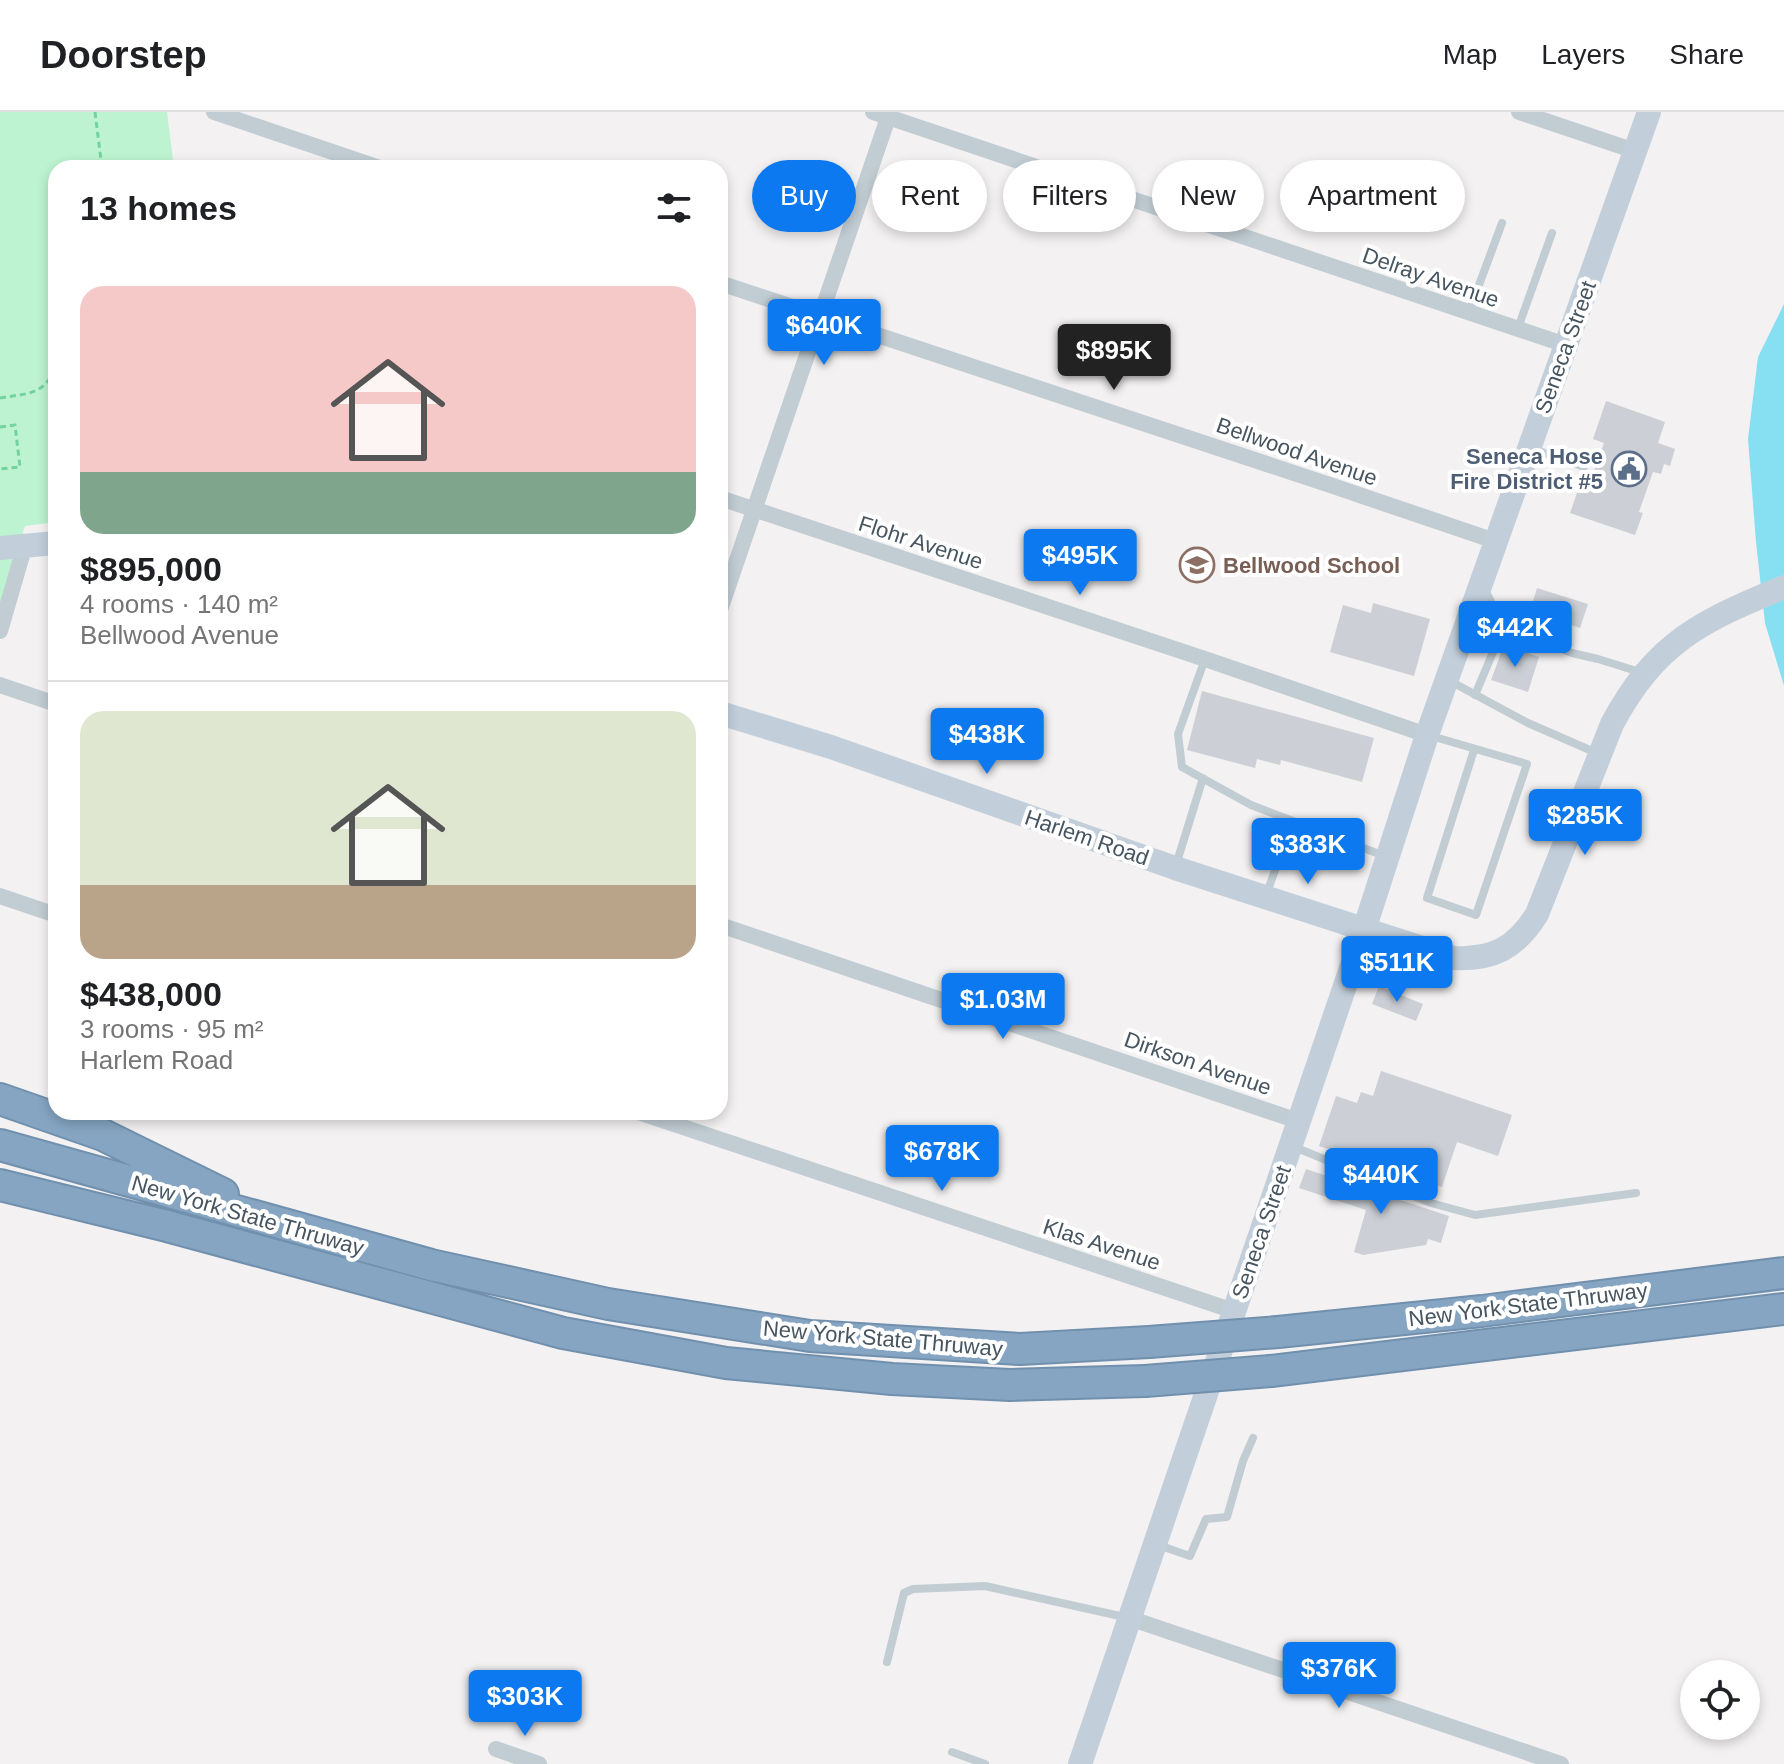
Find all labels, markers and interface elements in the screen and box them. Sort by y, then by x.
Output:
text: Doorstep [40,34,207,76]
text: Map [1443,39,1497,70]
text: Layers [1541,39,1625,70]
text: Share [1669,39,1744,70]
chip: Buy [752,160,856,232]
chip: Rent [872,160,987,232]
chip: Filters [1003,160,1136,232]
chip: New [1152,160,1264,232]
chip: Apartment [1280,160,1465,232]
icon: filters [652,186,696,230]
text: 13 homes [80,189,237,227]
street label: Delray Avenue [1359,242,1502,313]
street label: Seneca Street [1530,277,1601,417]
pin: $640K [768,299,880,367]
text: $640K [786,310,862,340]
pin: $895K [1058,324,1170,392]
text: $895K [1076,335,1152,365]
icon: home [316,338,460,482]
street label: Bellwood Avenue [1213,412,1381,491]
place label: Seneca Hose Fire District #5 [1450,444,1603,494]
public building icon: Seneca Hose Fire District #5 [1610,450,1648,488]
street label: Flohr Avenue [856,511,986,574]
pin: $495K [1024,529,1136,597]
text: $495K [1042,540,1118,570]
school or university icon: Bellwood School [1178,546,1216,584]
text: $895,000 [80,550,222,588]
place label: Bellwood School [1223,553,1400,578]
text: 4 rooms · 140 m² [80,589,278,619]
pin: $442K [1459,601,1571,669]
text: $442K [1477,612,1553,642]
text: Bellwood Avenue [80,620,279,650]
pin: $438K [931,708,1043,776]
text: $438K [949,719,1025,749]
icon: home [316,763,460,907]
pin: $285K [1529,789,1641,857]
text: $285K [1547,800,1623,830]
street label: Harlem Road [1021,805,1152,870]
pin: $383K [1252,818,1364,886]
text: $383K [1270,829,1346,859]
pin: $511K [1341,936,1453,1004]
text: $511K [1359,947,1435,977]
pin: $1.03M [938,973,1068,1041]
text: $438,000 [80,975,222,1013]
text: $1.03M [960,984,1046,1014]
text: 3 rooms · 95 m² [80,1014,264,1044]
street label: Dirkson Avenue [1121,1027,1275,1100]
text: Harlem Road [80,1045,233,1075]
pin: $678K [886,1125,998,1193]
text: $678K [904,1136,980,1166]
pin: $440K [1325,1148,1437,1216]
text: $440K [1343,1159,1419,1189]
street label: Seneca Street [1227,1162,1296,1302]
street label: New York State Thruway [129,1170,367,1261]
street label: Klas Avenue [1040,1214,1164,1275]
street label: New York State Thruway [1407,1277,1649,1332]
street label: New York State Thruway [762,1316,1004,1361]
pin: $376K [1283,1642,1395,1710]
text: $376K [1301,1653,1377,1683]
map controls [1680,1660,1760,1740]
button: locate [1680,1660,1760,1740]
pin: $303K [469,1670,581,1738]
text: $303K [487,1681,563,1711]

